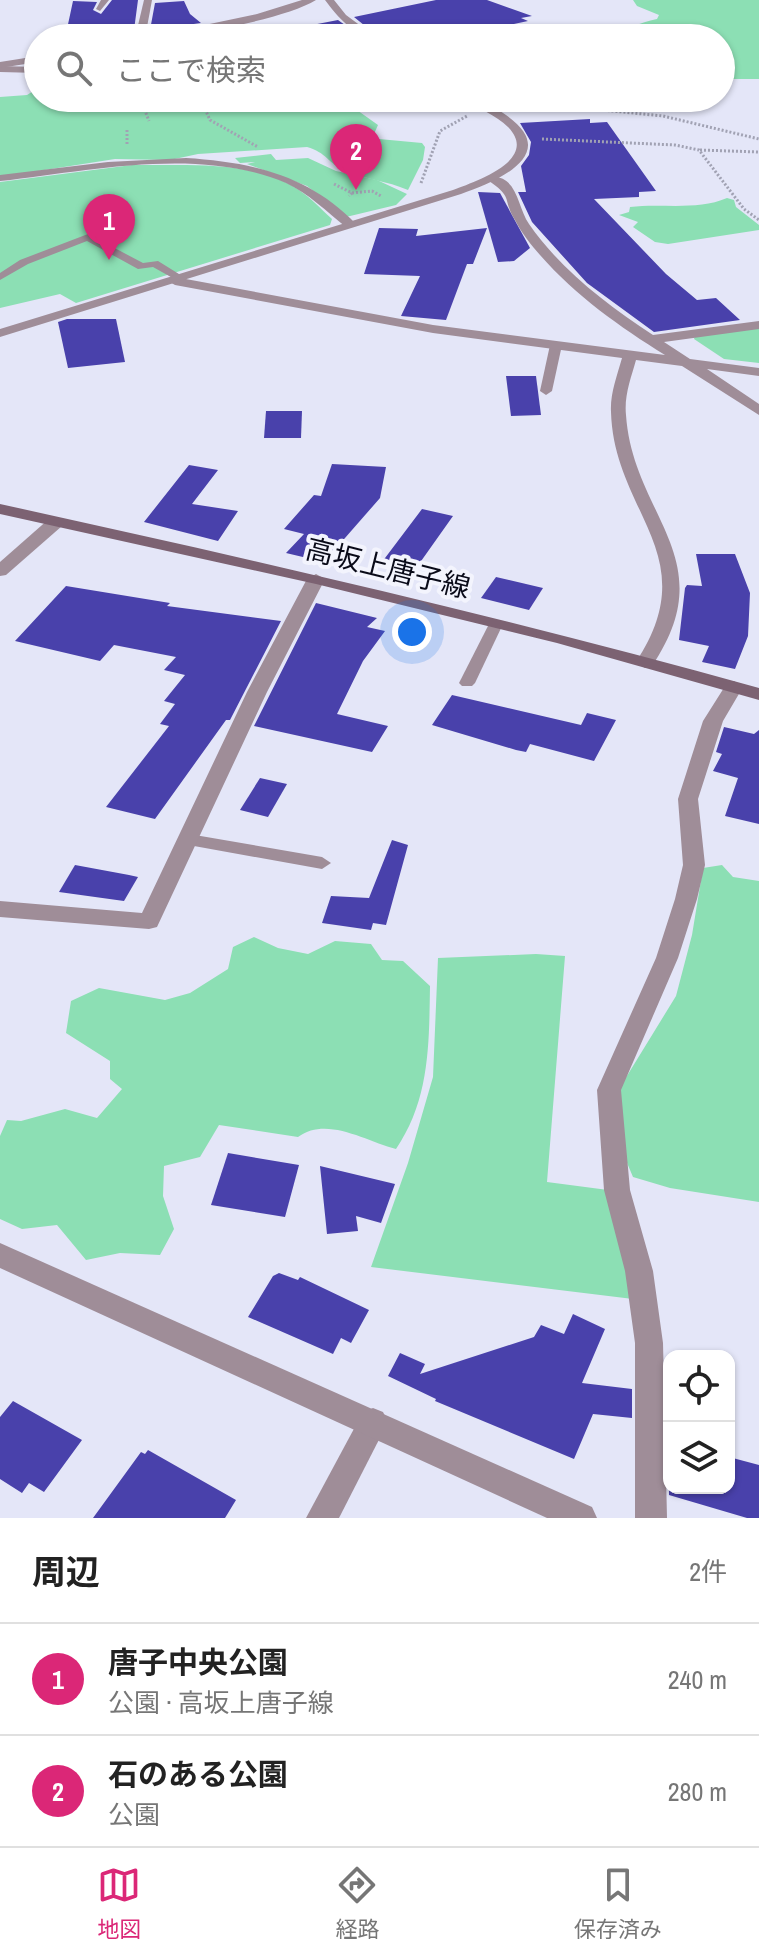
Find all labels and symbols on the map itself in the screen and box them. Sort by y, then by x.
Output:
pin: 2 [330,124,382,190]
pin: 1 [83,194,135,260]
street label: 高坂上唐子線 [302,529,474,607]
your location [392,612,432,652]

